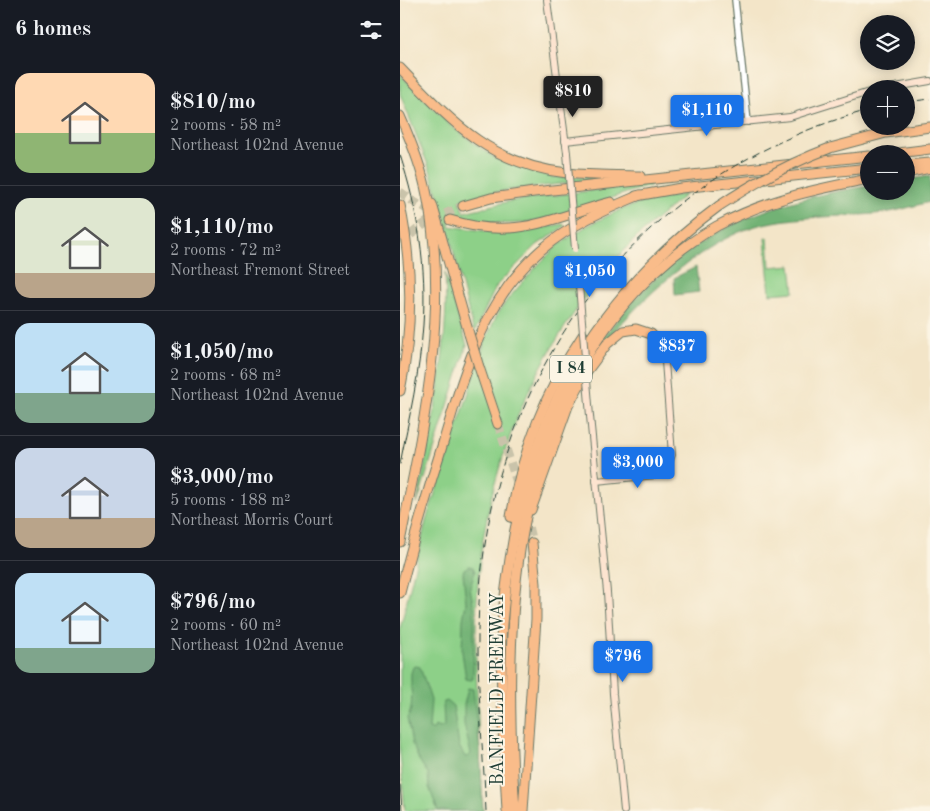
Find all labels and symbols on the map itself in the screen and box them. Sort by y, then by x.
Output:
pin: $810 [543,76,603,118]
pin: $1,110 [666,94,748,137]
pin: $1,050 [549,256,631,298]
pin: $837 [647,330,707,373]
road number: I 84 [550,356,592,382]
pin: $3,000 [597,446,679,489]
street label: BANFIELD FREEWAY [489,592,507,786]
pin: $796 [593,640,653,683]

